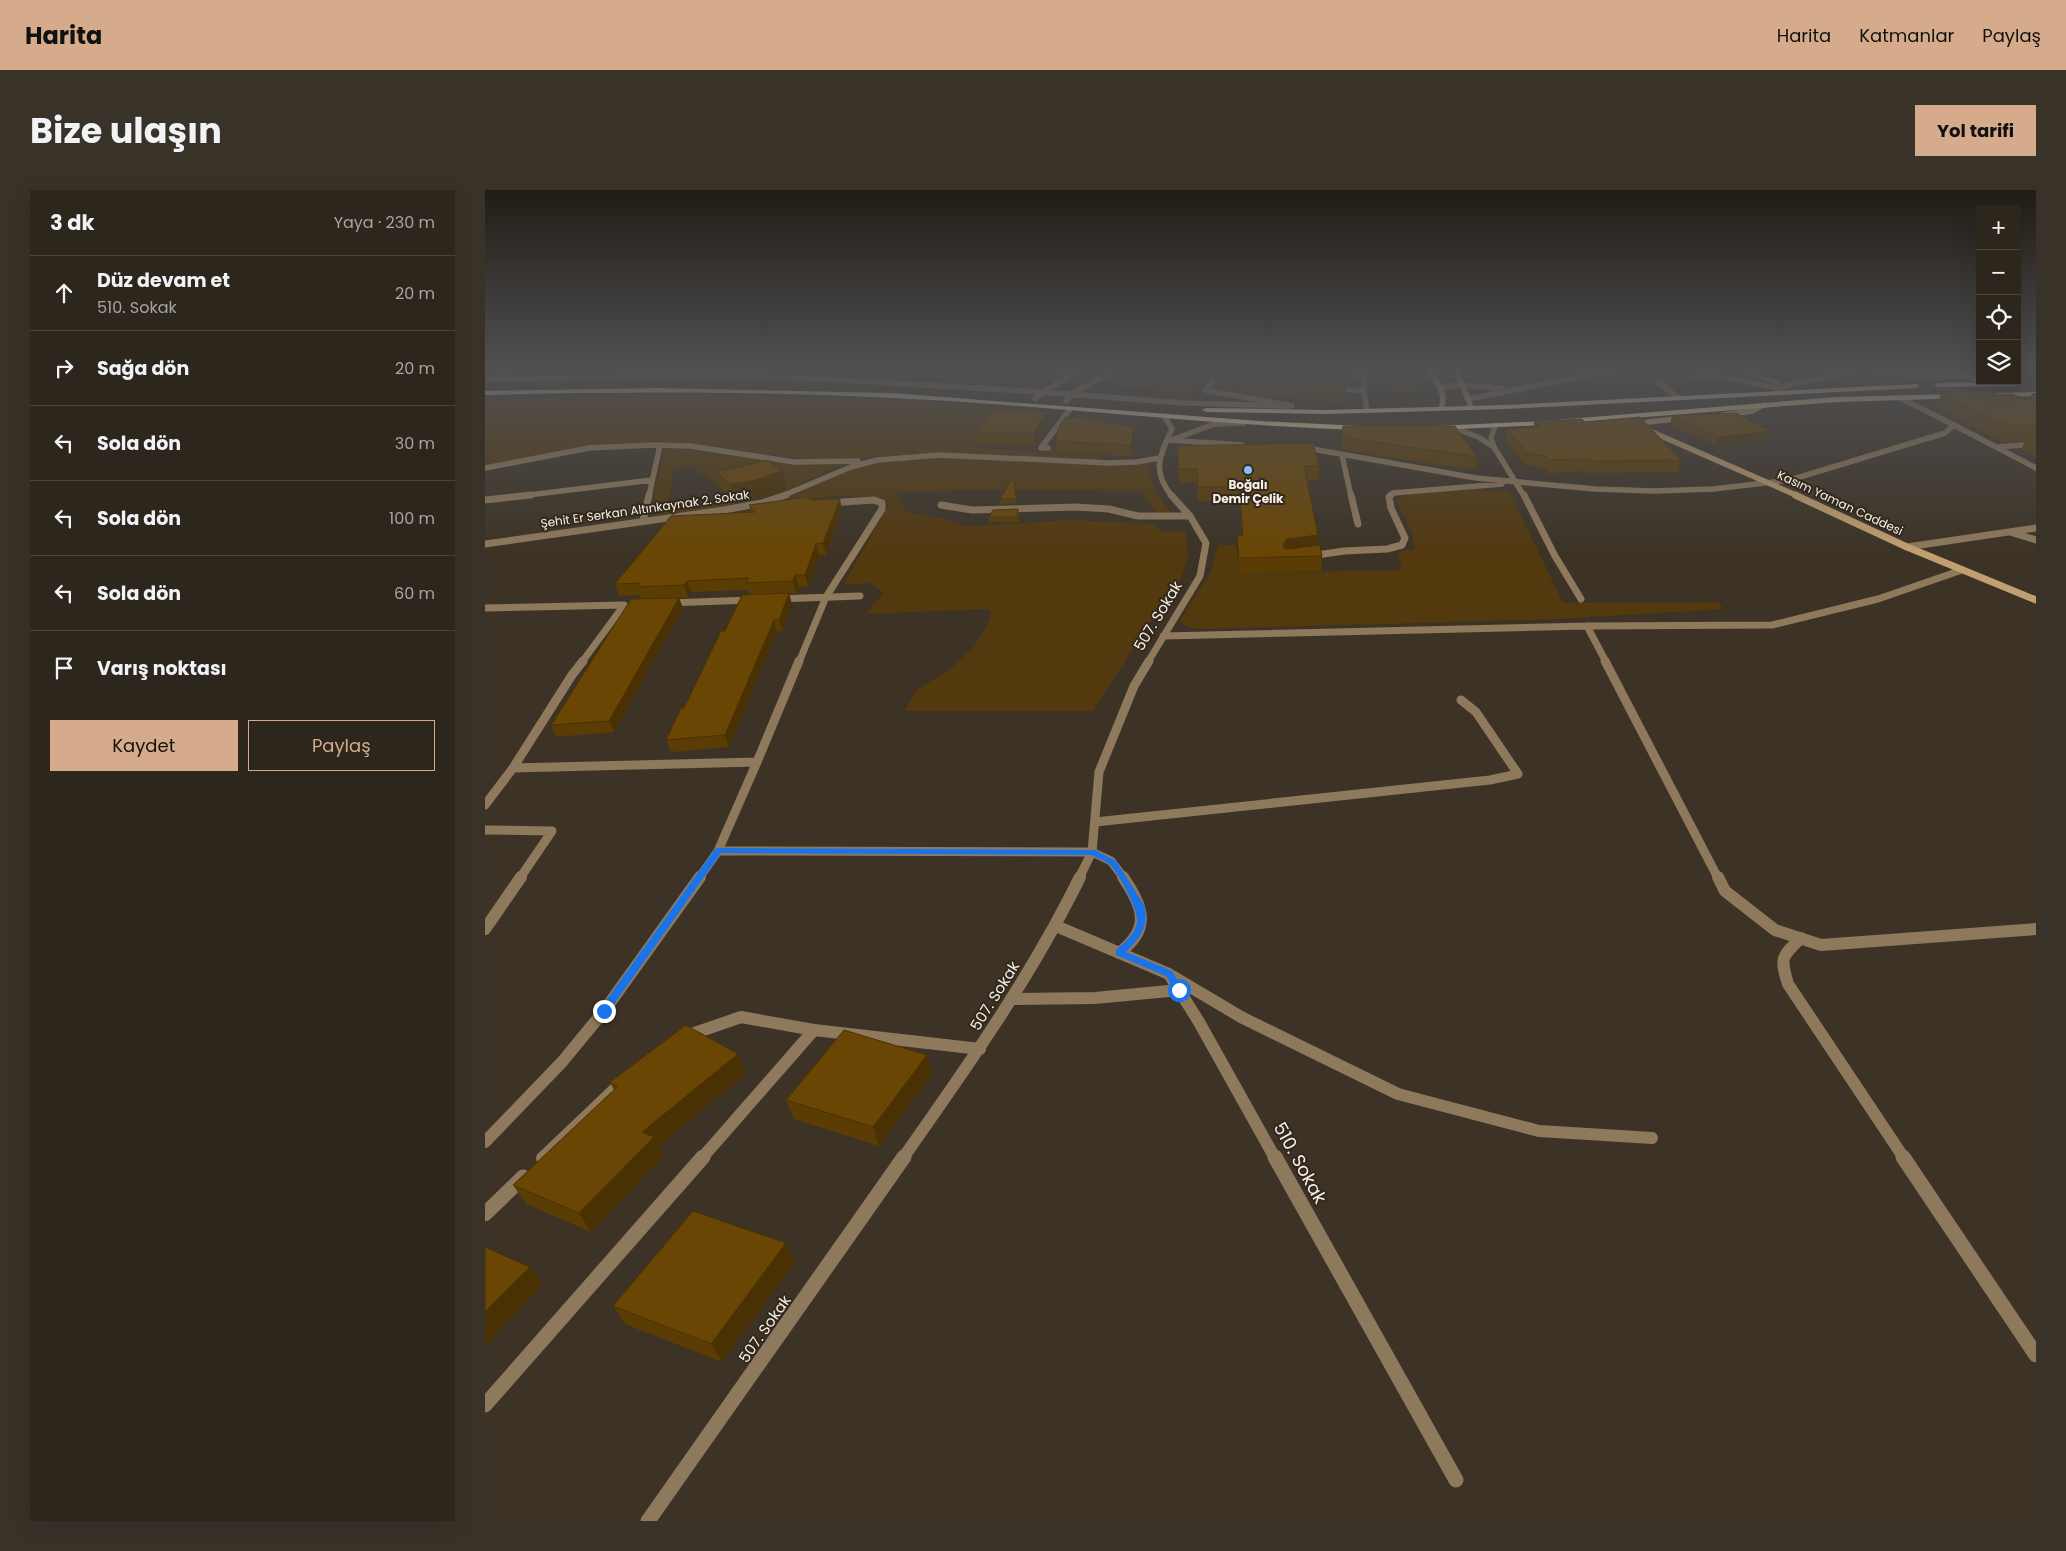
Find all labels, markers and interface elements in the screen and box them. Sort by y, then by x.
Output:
text: Harita [25,19,102,52]
text: Harita [1777,23,1831,48]
text: Katmanlar [1859,23,1954,48]
text: Paylaş [1982,23,2041,48]
button: Yol tarifi [1915,105,2036,156]
text: Bize ulaşın [30,106,222,155]
map controls [1976,205,2021,385]
button: + [1976,205,2021,250]
text: 3 dk [50,208,94,237]
text: Yaya · 230 m [334,211,435,234]
button: − [1976,250,2021,295]
text: Düz devam et [97,267,230,294]
icon: ahead [50,279,78,307]
text: 20 m [395,282,435,305]
button: locate [1976,295,2021,340]
text: 510. Sokak [97,296,177,319]
button: layers [1976,340,2021,385]
icon: right [50,354,78,382]
text: Sağa dön [97,355,189,382]
text: 20 m [395,357,435,380]
icon: left [50,429,78,457]
text: Sola dön [97,430,181,457]
text: 30 m [395,432,435,455]
marker: Boğalı Demir Çelik [1242,464,1254,476]
street label: Kasım Yaman Caddesi [1775,466,1906,539]
place label: Boğalı Demir Çelik [1212,476,1284,507]
street label: Şehit Er Serkan Altınkaynak 2. Sokak [539,485,751,532]
icon: left [50,504,78,532]
text: Sola dön [97,505,181,532]
text: 100 m [389,507,435,530]
street label: 507. Sokak [1128,577,1187,655]
icon: left [50,579,78,607]
text: Sola dön [97,580,181,607]
text: 60 m [394,582,435,605]
icon: arrive [50,654,78,682]
text: Varış noktası [97,655,227,682]
button: Kaydet [50,720,238,771]
button: Paylaş [248,720,435,771]
street label: 507. Sokak [965,957,1024,1034]
route start [1168,979,1191,1002]
route end [593,1000,616,1023]
street label: 510. Sokak [1268,1117,1333,1209]
street label: 507. Sokak [734,1290,796,1367]

